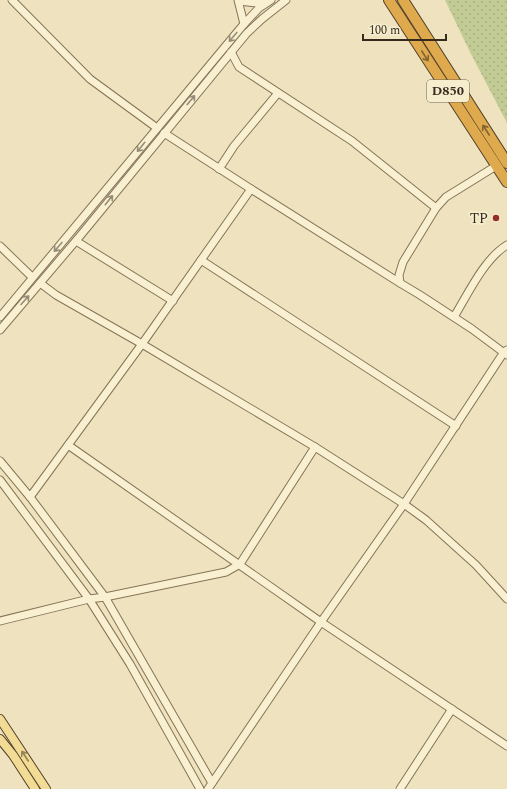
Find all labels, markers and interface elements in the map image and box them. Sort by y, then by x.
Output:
scale bar [363,16,446,42]
text: 100 m [369,21,400,40]
one-way arrow [229,31,238,42]
one-way arrow [422,50,430,62]
road number: D850 [427,80,469,102]
one-way arrow [187,95,196,105]
one-way arrow [482,125,490,136]
one-way arrow [137,142,146,153]
one-way arrow [104,195,113,206]
place label: TP [470,208,488,229]
marker: TP [491,213,501,223]
one-way arrow [54,242,63,252]
one-way arrow [20,295,29,305]
one-way arrow [20,750,28,762]

